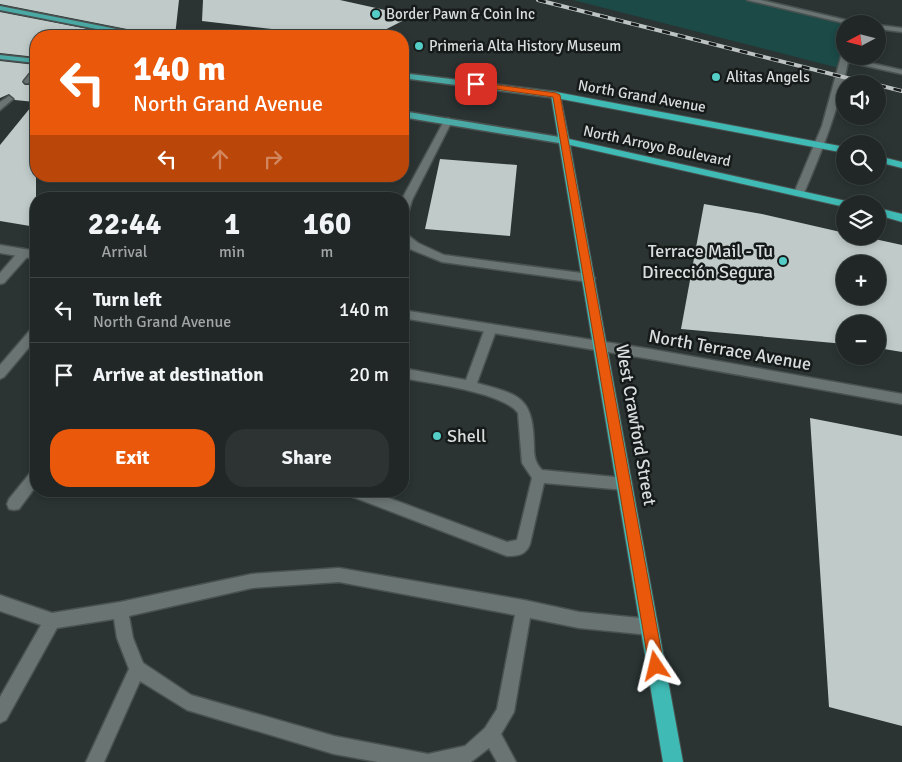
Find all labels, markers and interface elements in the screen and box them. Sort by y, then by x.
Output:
place label: Border Pawn & Coin Inc [386,5,535,23]
marker: Border Pawn & Coin Inc [370,8,382,20]
north arrow [836,15,886,65]
map controls [836,15,886,365]
place label: Primeria Alta History Museum [429,37,621,55]
marker: Primeria Alta History Museum [413,40,425,52]
text: 140 m [133,47,226,90]
icon: left [50,50,115,115]
pin [455,63,497,105]
place label: Alitas Angels [726,68,810,86]
icon: arrive [462,70,490,98]
marker: Alitas Angels [710,71,722,83]
button: sound [836,75,886,125]
street label: North Grand Avenue [577,76,707,116]
text: North Grand Avenue [133,90,323,117]
street label: North Arroyo Boulevard [582,122,732,170]
button: search [836,135,886,185]
icon: left [153,145,181,173]
icon: ahead [206,145,234,173]
icon: right [259,145,287,173]
button: layers [836,195,886,245]
text: 22:44 [88,206,161,243]
text: 1 [224,206,240,243]
text: 160 [303,206,351,243]
place label: Terrace Mail - Tu Dirección Segura [642,240,773,283]
text: Arrival [101,242,148,262]
text: min [219,242,245,262]
text: m [321,242,333,262]
marker: Terrace Mail - Tu Dirección Segura [777,255,789,267]
button: + [836,255,886,305]
text: Turn left [93,288,162,312]
icon: left [50,296,78,324]
text: 140 m [339,298,389,322]
text: North Grand Avenue [93,312,231,332]
button: − [836,315,886,365]
street label: North Terrace Avenue [647,325,813,375]
street label: West Crawford Street [611,343,661,507]
icon: arrive [50,361,78,389]
text: Arrive at destination [93,363,264,387]
text: 20 m [349,363,389,387]
place label: Shell [447,425,486,447]
button: Exit [50,429,215,487]
button: Share [225,429,389,487]
marker: Shell [431,430,443,442]
position arrow [629,639,681,691]

